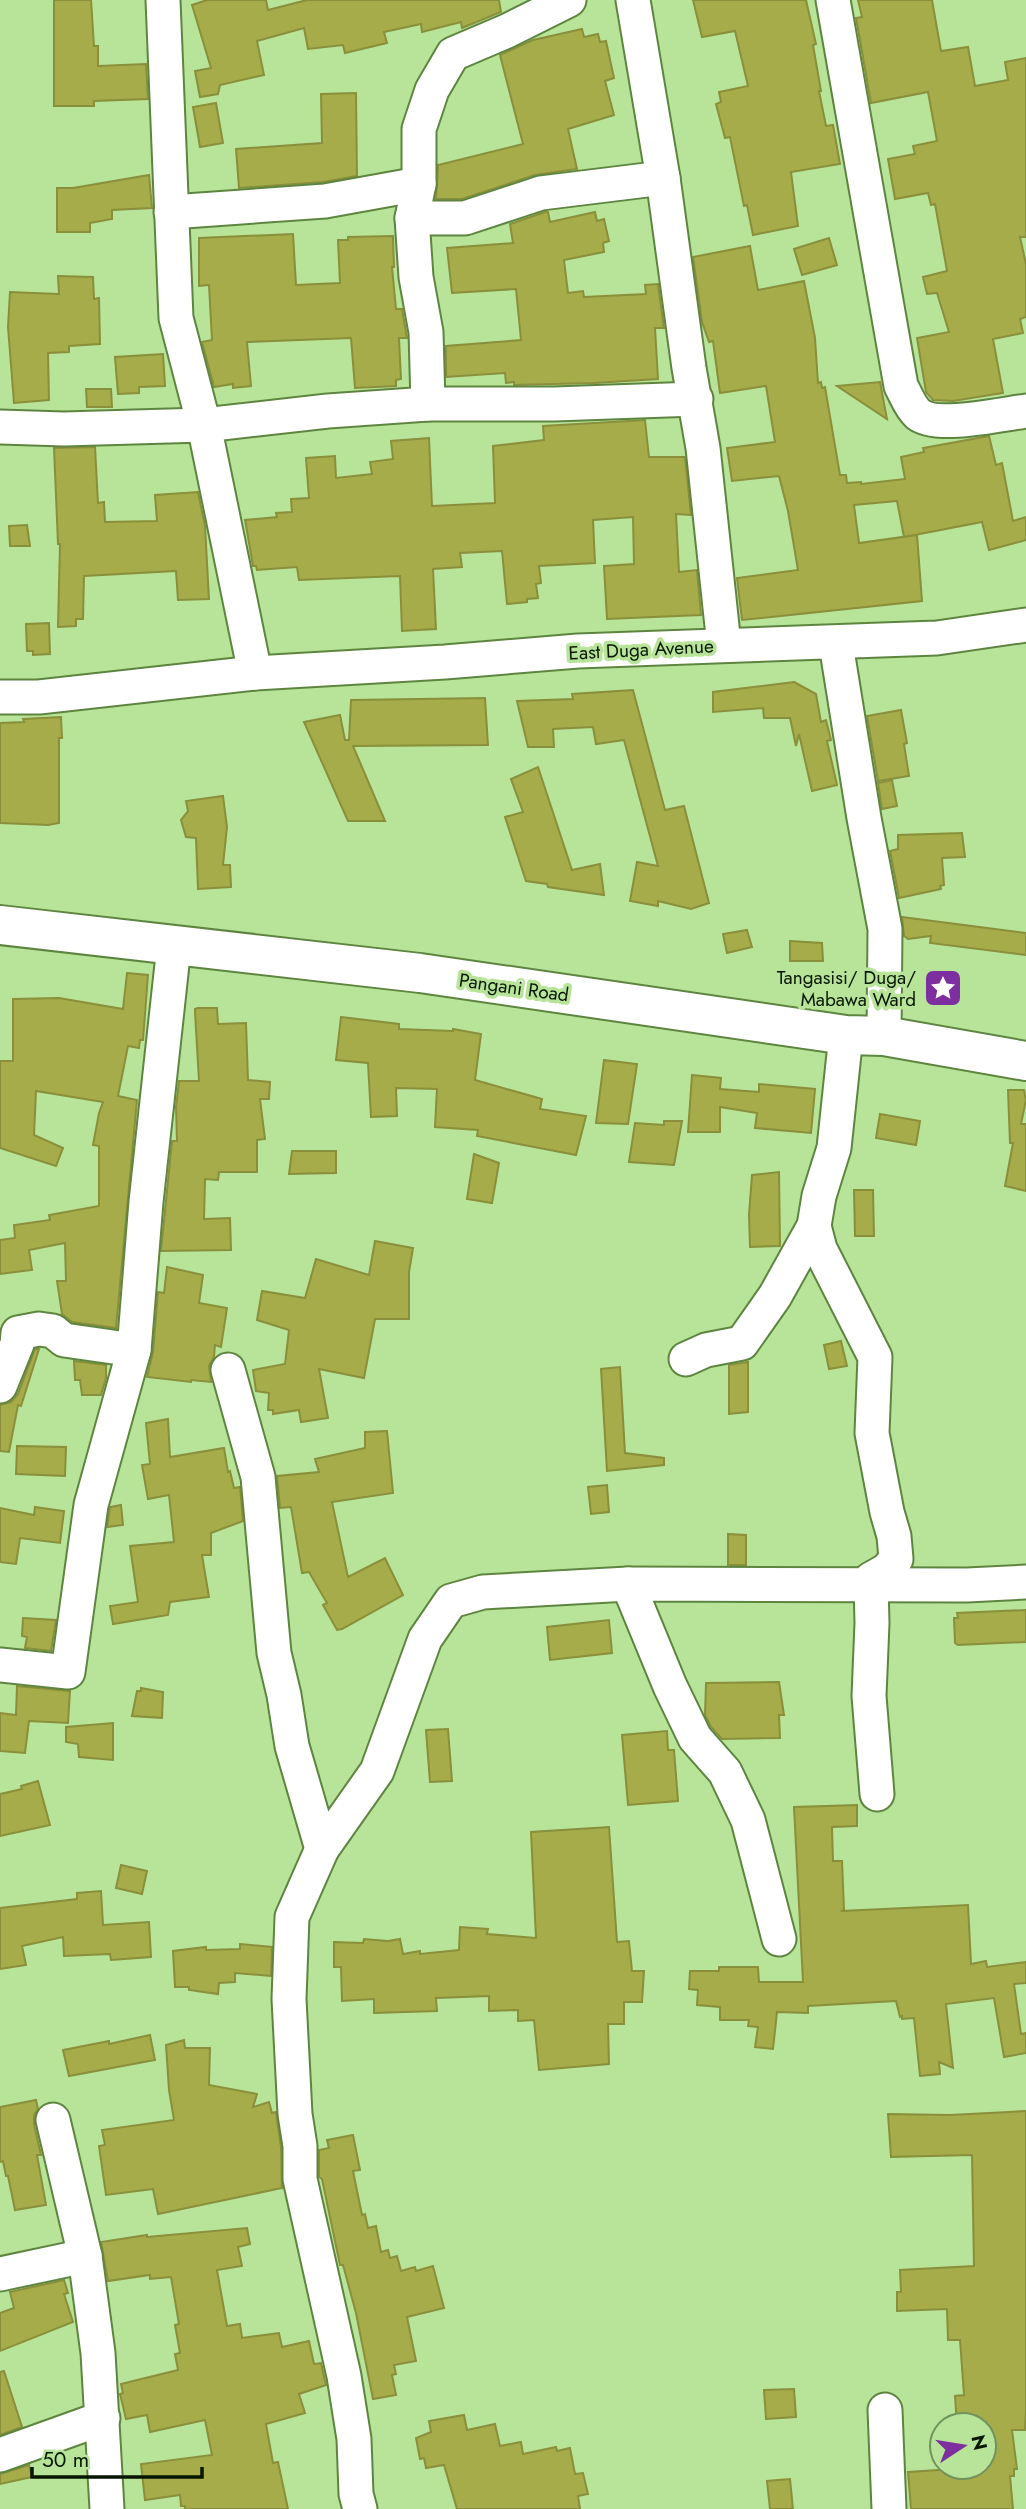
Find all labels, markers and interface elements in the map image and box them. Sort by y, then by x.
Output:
street label: East Duga Avenue [568,632,714,667]
place label: Tangasisi/ Duga/ Mabawa Ward [777,964,916,1013]
street label: Pangani Road [457,966,571,1009]
place icon: Tangasisi/ Duga/ Mabawa Ward [922,967,964,1009]
north arrow [928,2411,998,2481]
text: N [964,2432,994,2453]
scale bar [32,2436,201,2480]
text: 50 m [42,2445,89,2475]

